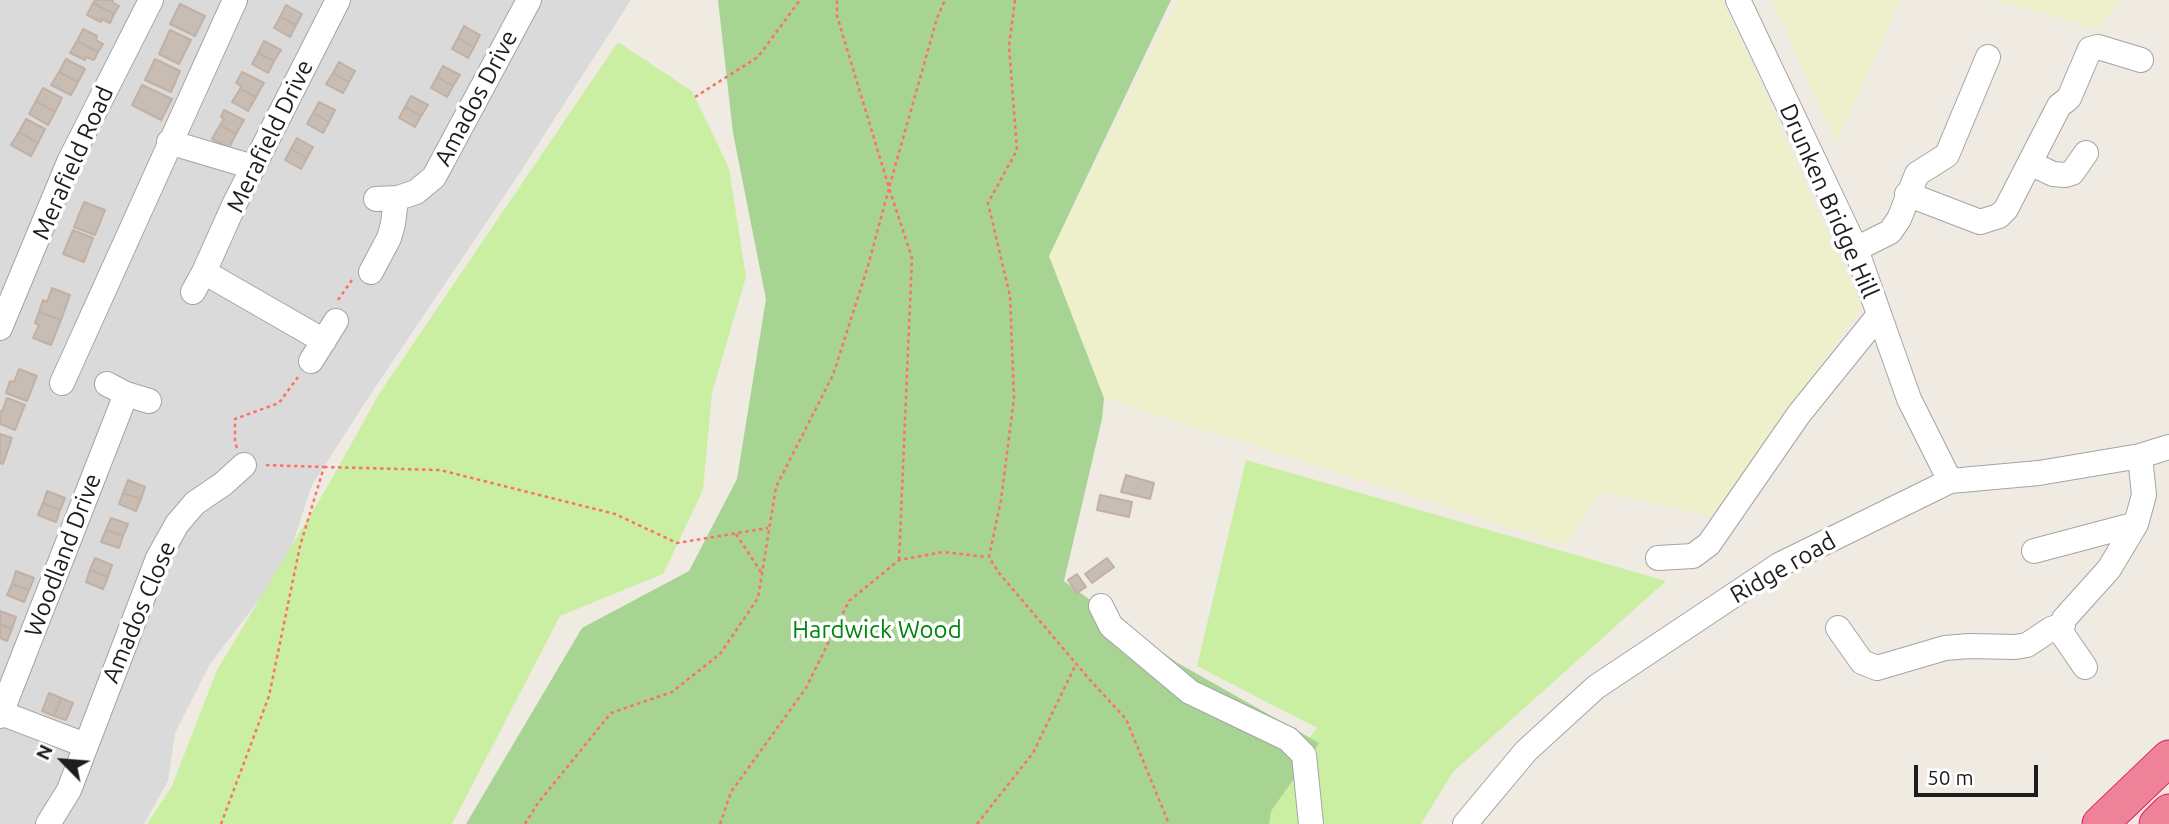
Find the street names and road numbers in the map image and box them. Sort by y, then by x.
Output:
street label: Amados Drive [428,25,524,171]
street label: Merafield Drive [221,55,319,217]
street label: Merafield Road [26,82,120,244]
street label: Drunken Bridge Hill [1773,99,1885,303]
street label: Woodland Drive [19,469,107,641]
street label: Ridge road [1725,526,1841,610]
street label: Amados Close [96,537,182,687]

